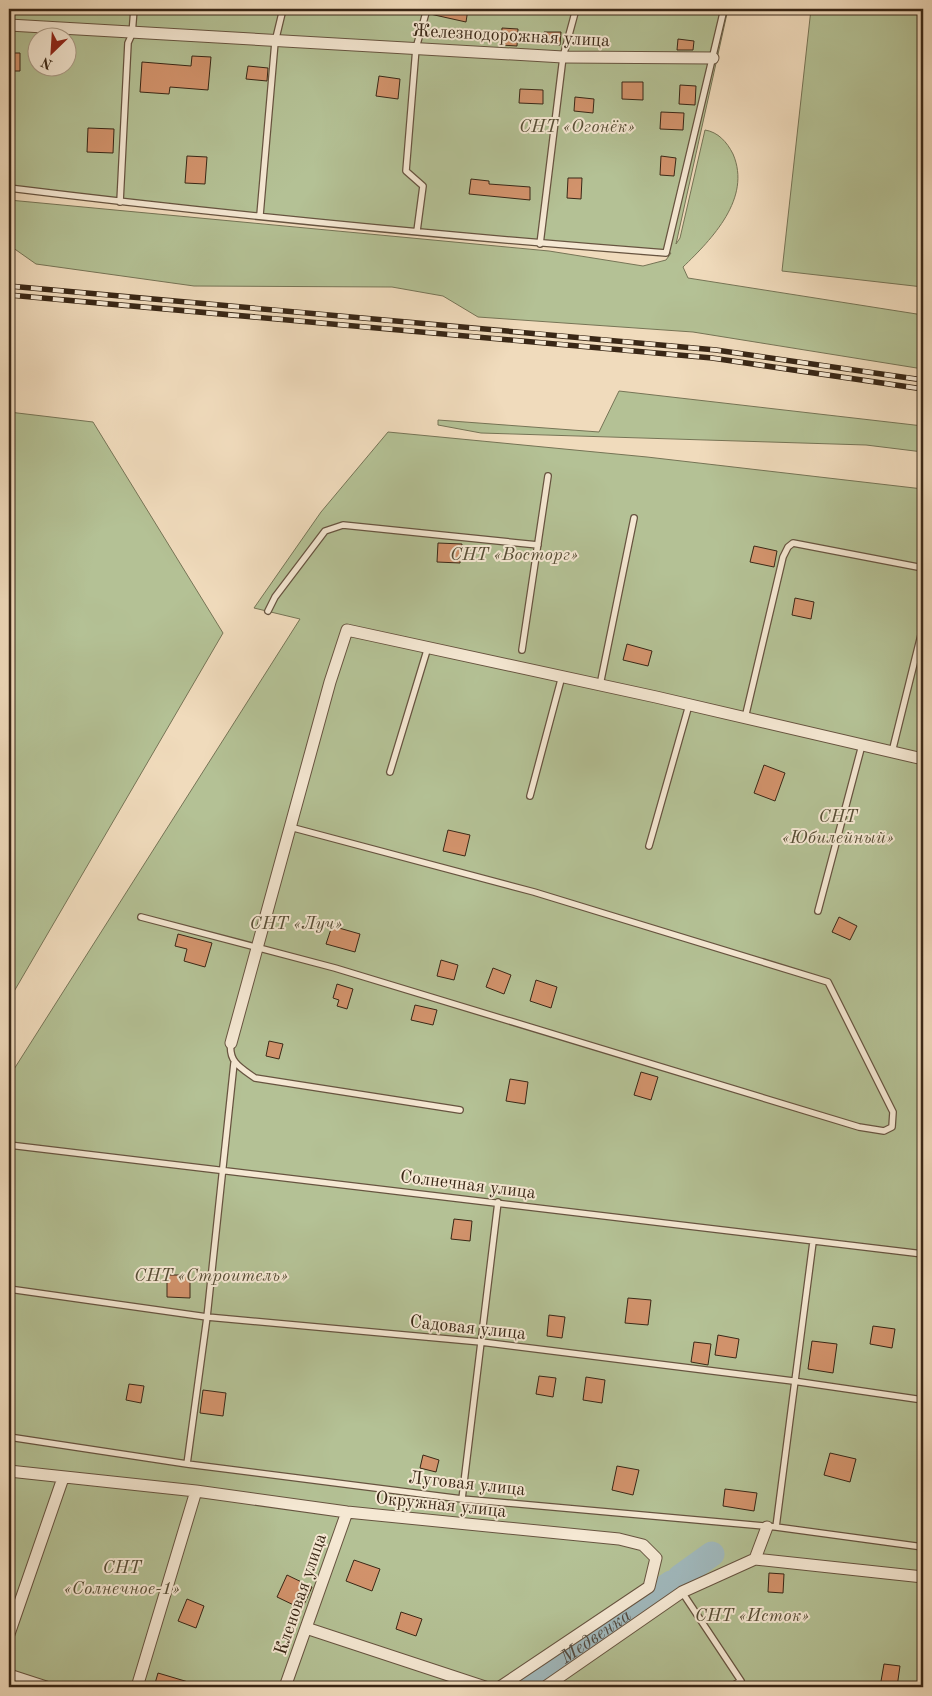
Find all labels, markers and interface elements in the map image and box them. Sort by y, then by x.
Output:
street label: Железнодорожная улица [412,22,610,50]
north arrow [28,28,78,78]
text: N [39,54,55,71]
park label: СНТ «Огонёк» [519,118,635,136]
park label: СНТ «Восторг» [450,546,578,564]
park label: СНТ «Юбилейный» [782,808,894,847]
park label: СНТ «Луч» [250,915,342,933]
street label: Солнечная улица [399,1168,537,1202]
park label: СНТ «Строитель» [134,1267,288,1285]
street label: Садовая улица [409,1313,527,1343]
street label: Луговая улица [408,1469,526,1499]
street label: Окружная улица [375,1489,507,1521]
street label: Кленовая улица [272,1531,330,1657]
park label: СНТ «Солнечное-1» [64,1559,180,1598]
water label: Медвенка [557,1607,635,1669]
park label: СНТ «Исток» [695,1607,809,1625]

